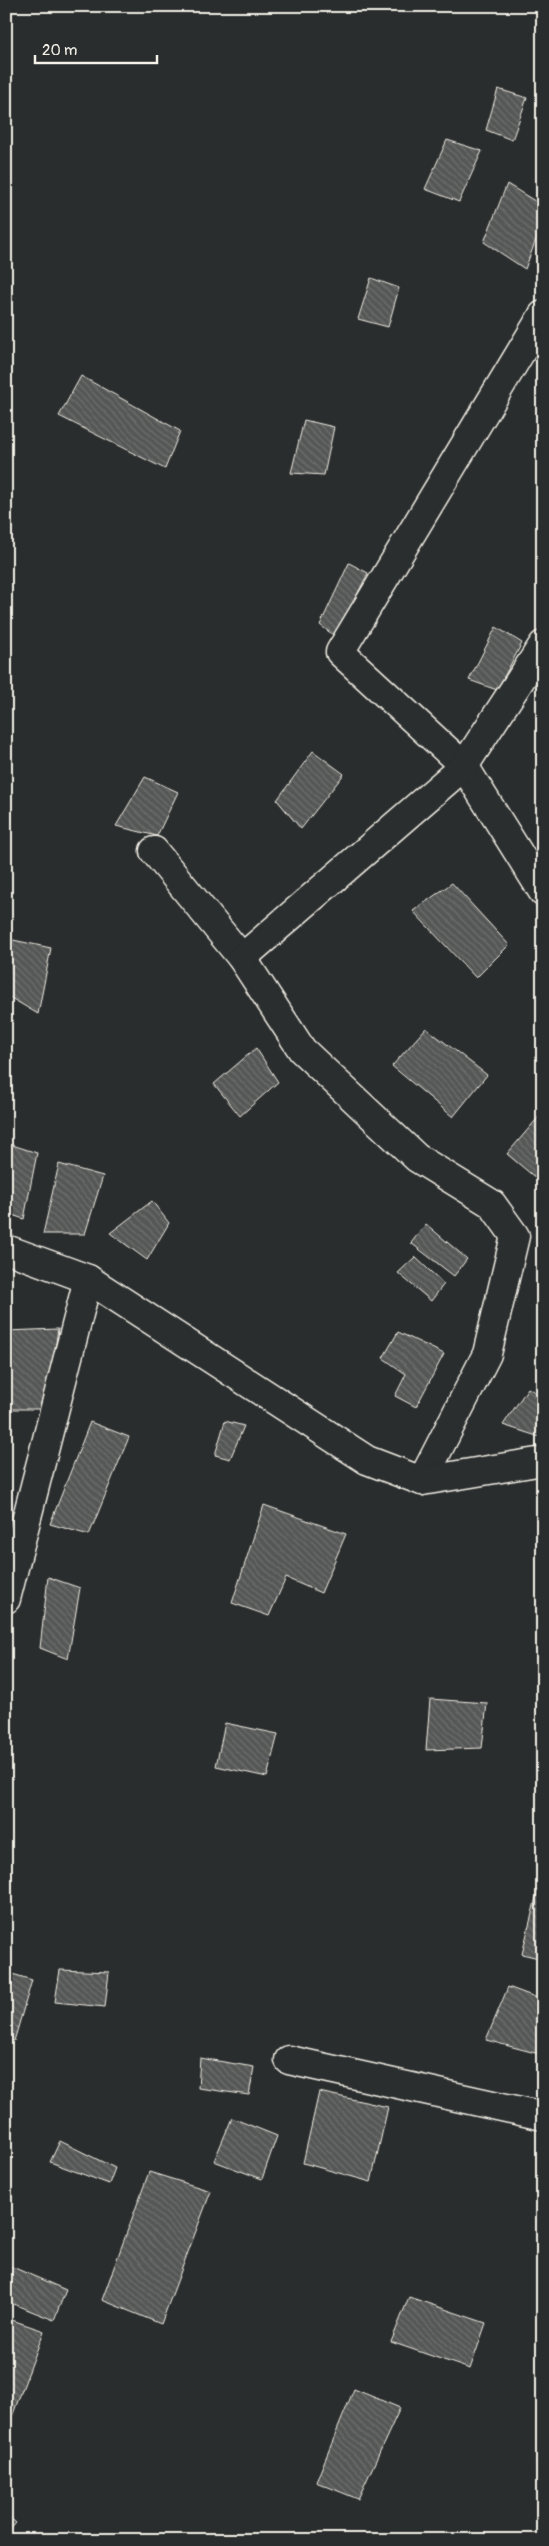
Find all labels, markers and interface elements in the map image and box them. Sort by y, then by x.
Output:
scale bar [35,32,158,64]
text: 20 m [42,41,77,60]

